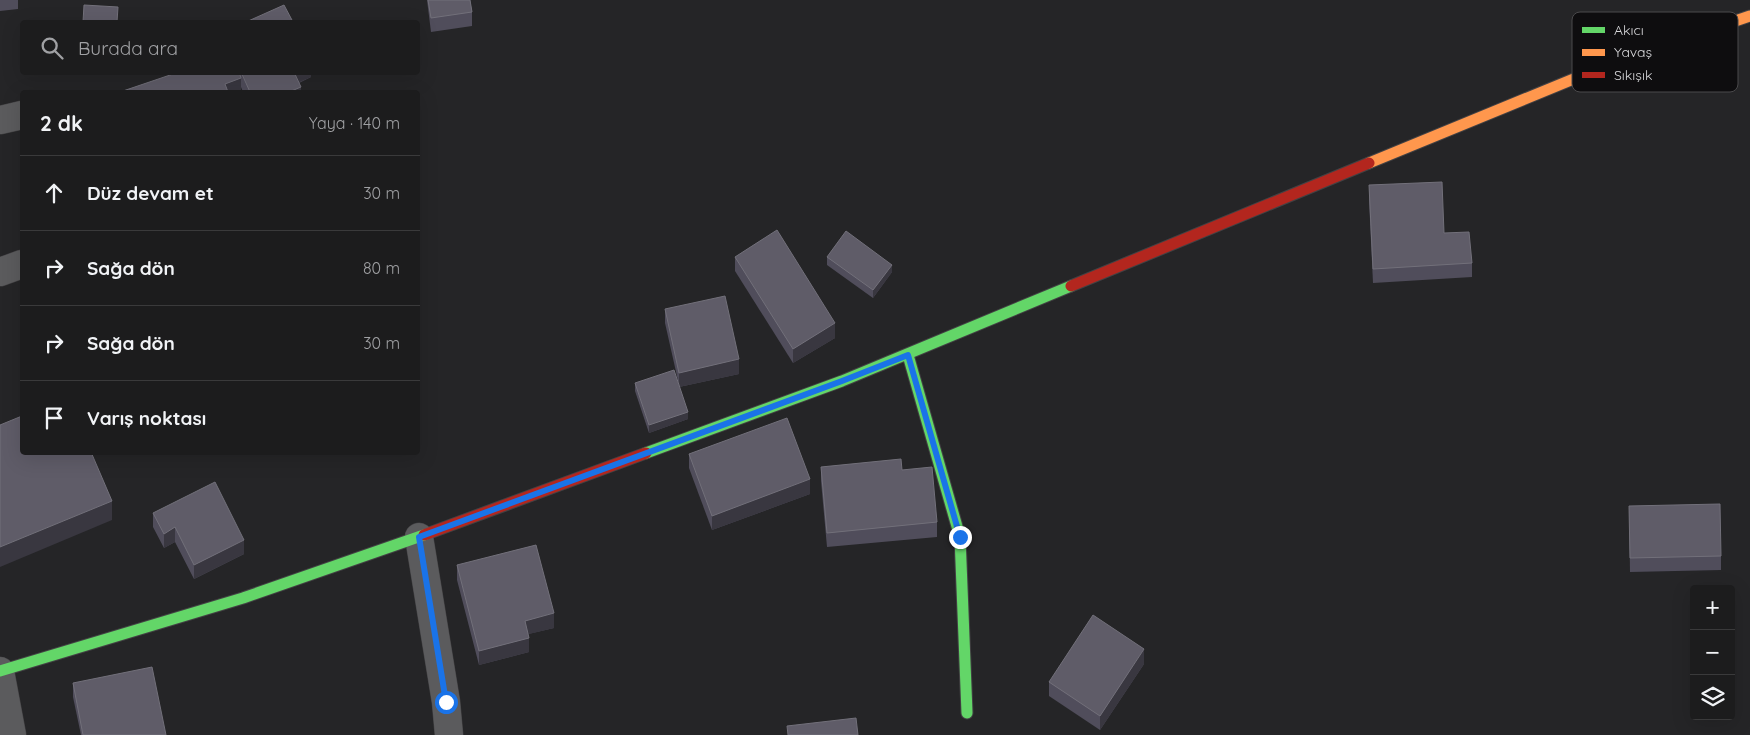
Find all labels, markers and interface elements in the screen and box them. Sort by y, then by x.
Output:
legend [1572,12,1738,92]
search box [20,20,420,75]
text: Akıcı [1614,21,1644,39]
icon: search [38,34,66,62]
text: Burada ara [78,36,178,60]
text: Yavaş [1614,43,1652,61]
text: Sıkışık [1614,66,1652,84]
text: 2 dk [40,110,83,136]
text: Yaya · 140 m [309,113,400,133]
icon: ahead [40,179,68,207]
text: Düz devam et [87,181,214,205]
text: 30 m [363,183,400,203]
icon: right [40,254,68,282]
text: Sağa dön [87,256,175,280]
text: 80 m [363,258,400,278]
icon: right [40,329,68,357]
text: Sağa dön [87,331,175,355]
text: 30 m [363,333,400,353]
icon: arrive [40,404,68,432]
text: Varış noktası [87,406,206,430]
route end [949,526,972,549]
map controls [1690,585,1735,720]
button: + [1690,585,1735,630]
button: − [1690,630,1735,675]
button: layers [1690,675,1735,720]
route start [435,691,458,714]

